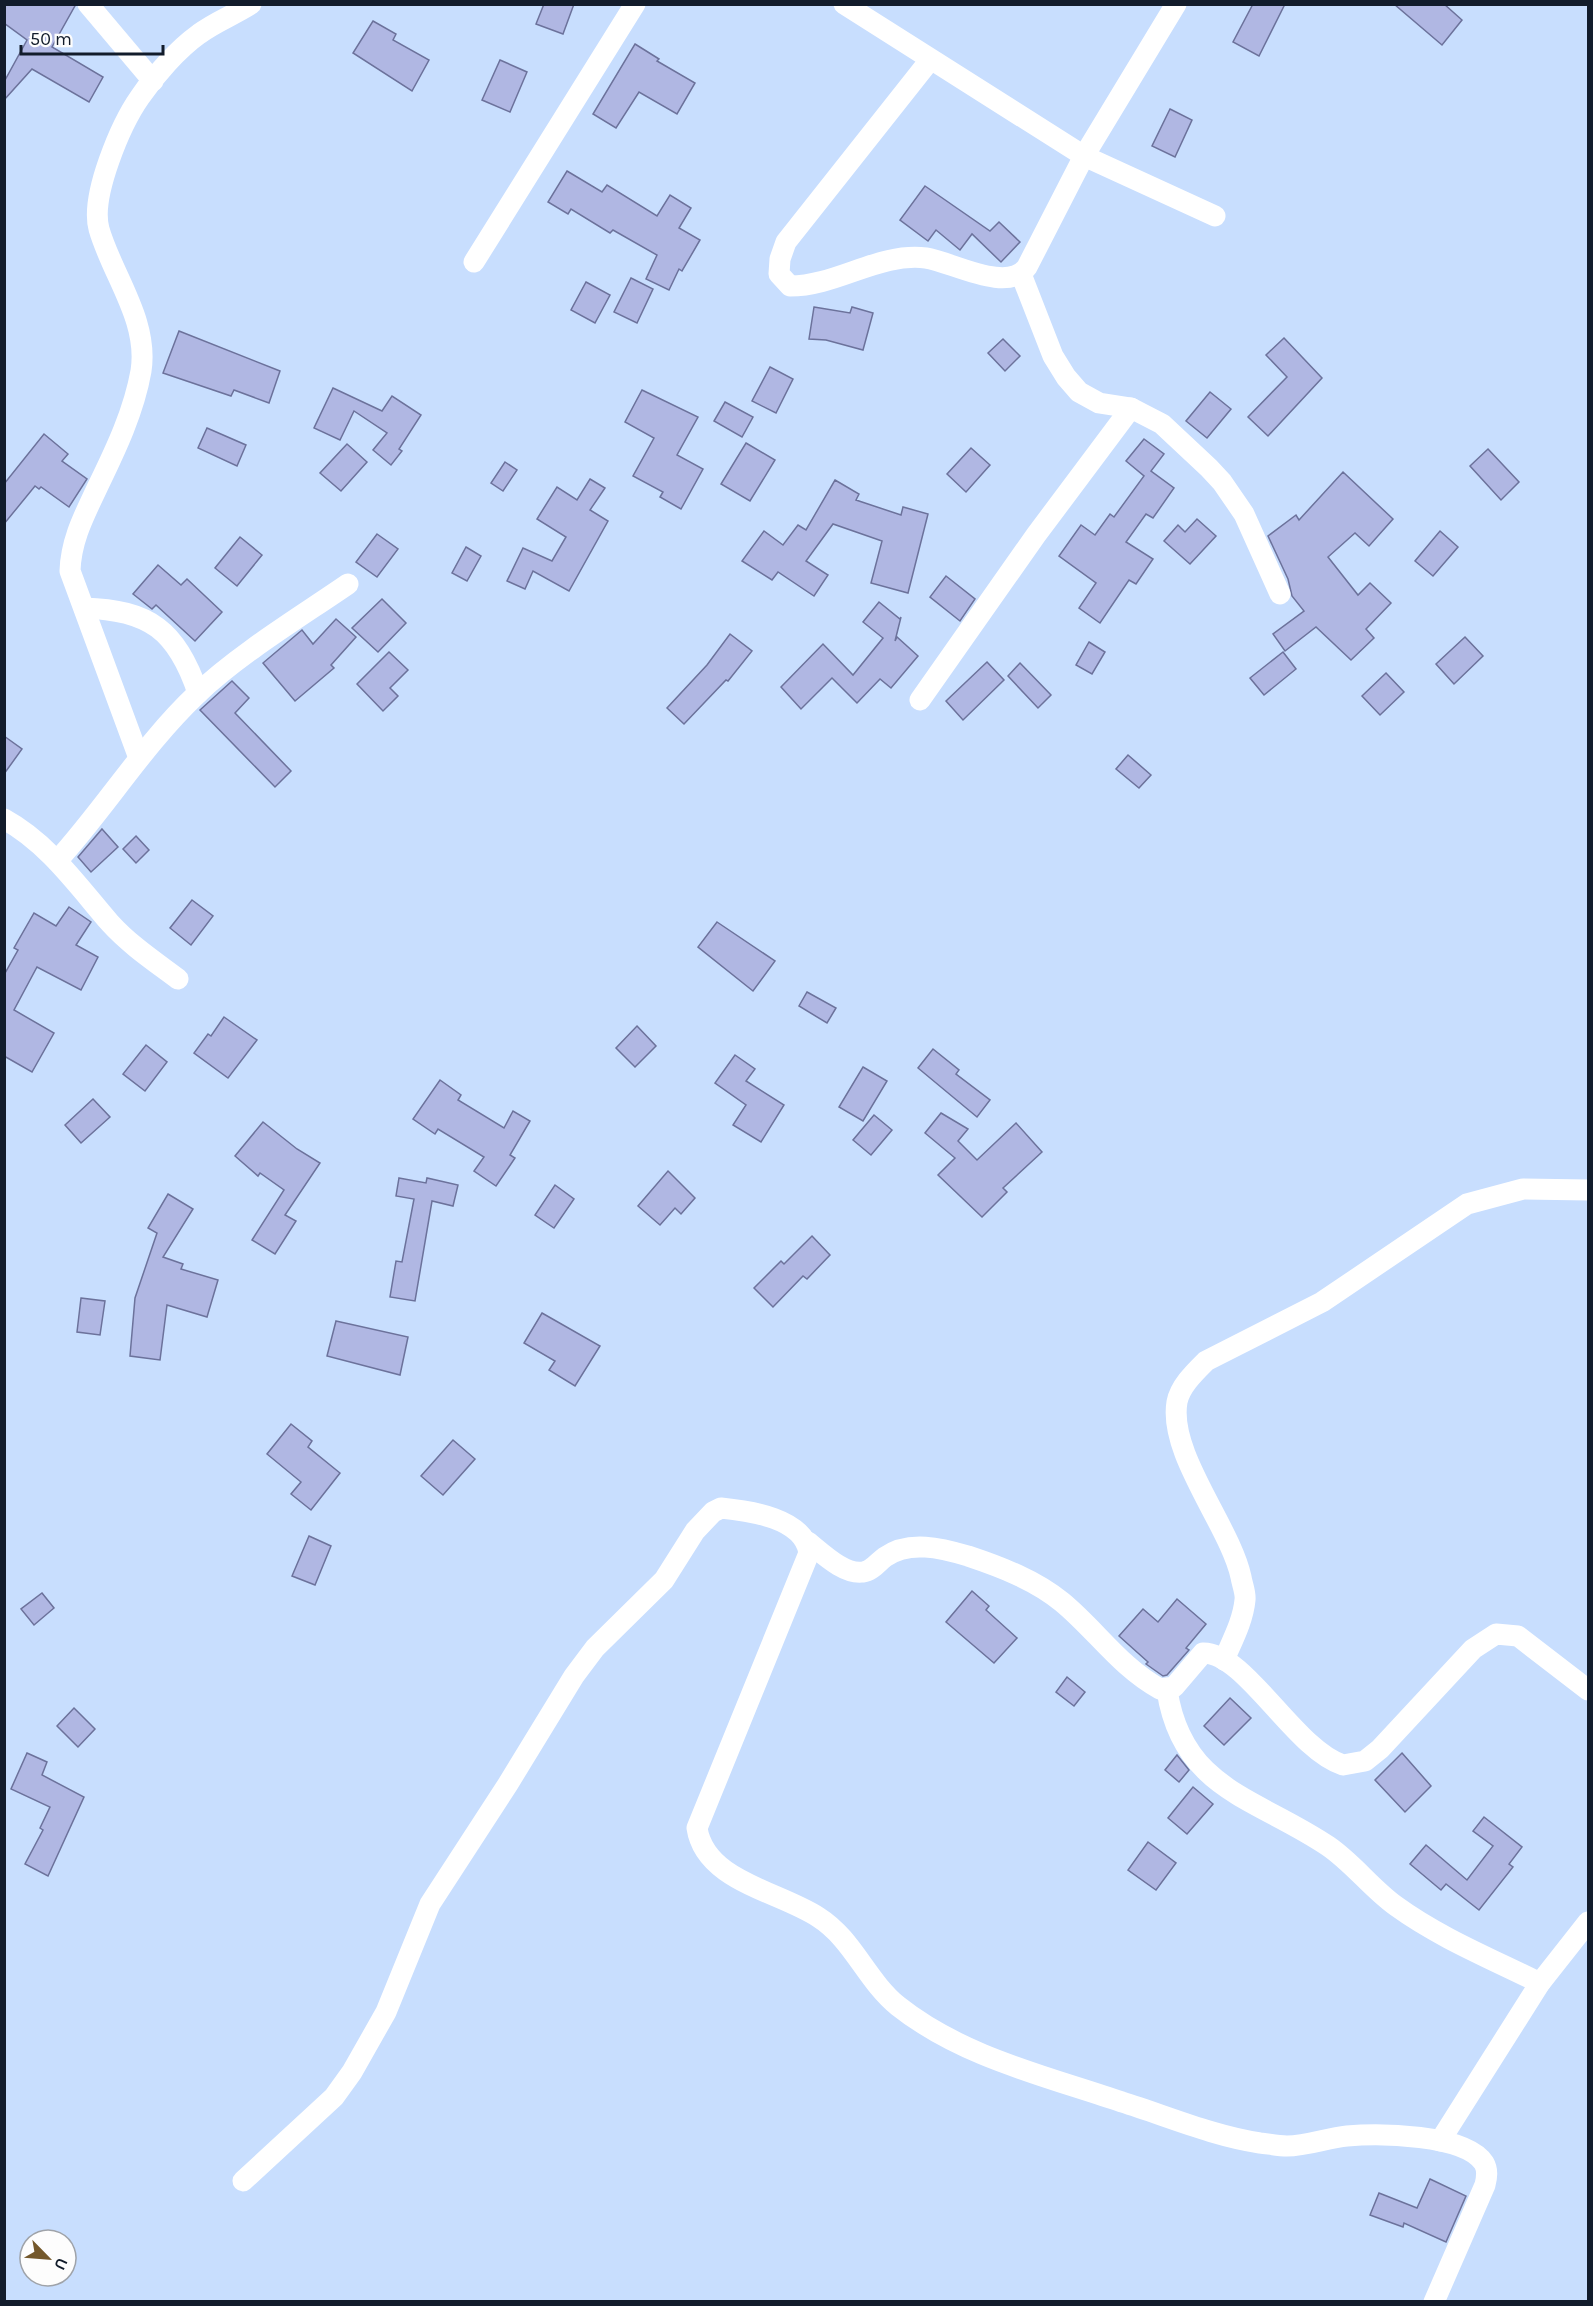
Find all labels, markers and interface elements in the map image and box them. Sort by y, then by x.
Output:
scale bar [21,18,164,56]
text: 50 m [30,28,72,50]
north arrow [18,2228,78,2288]
text: U [50,2255,72,2273]

